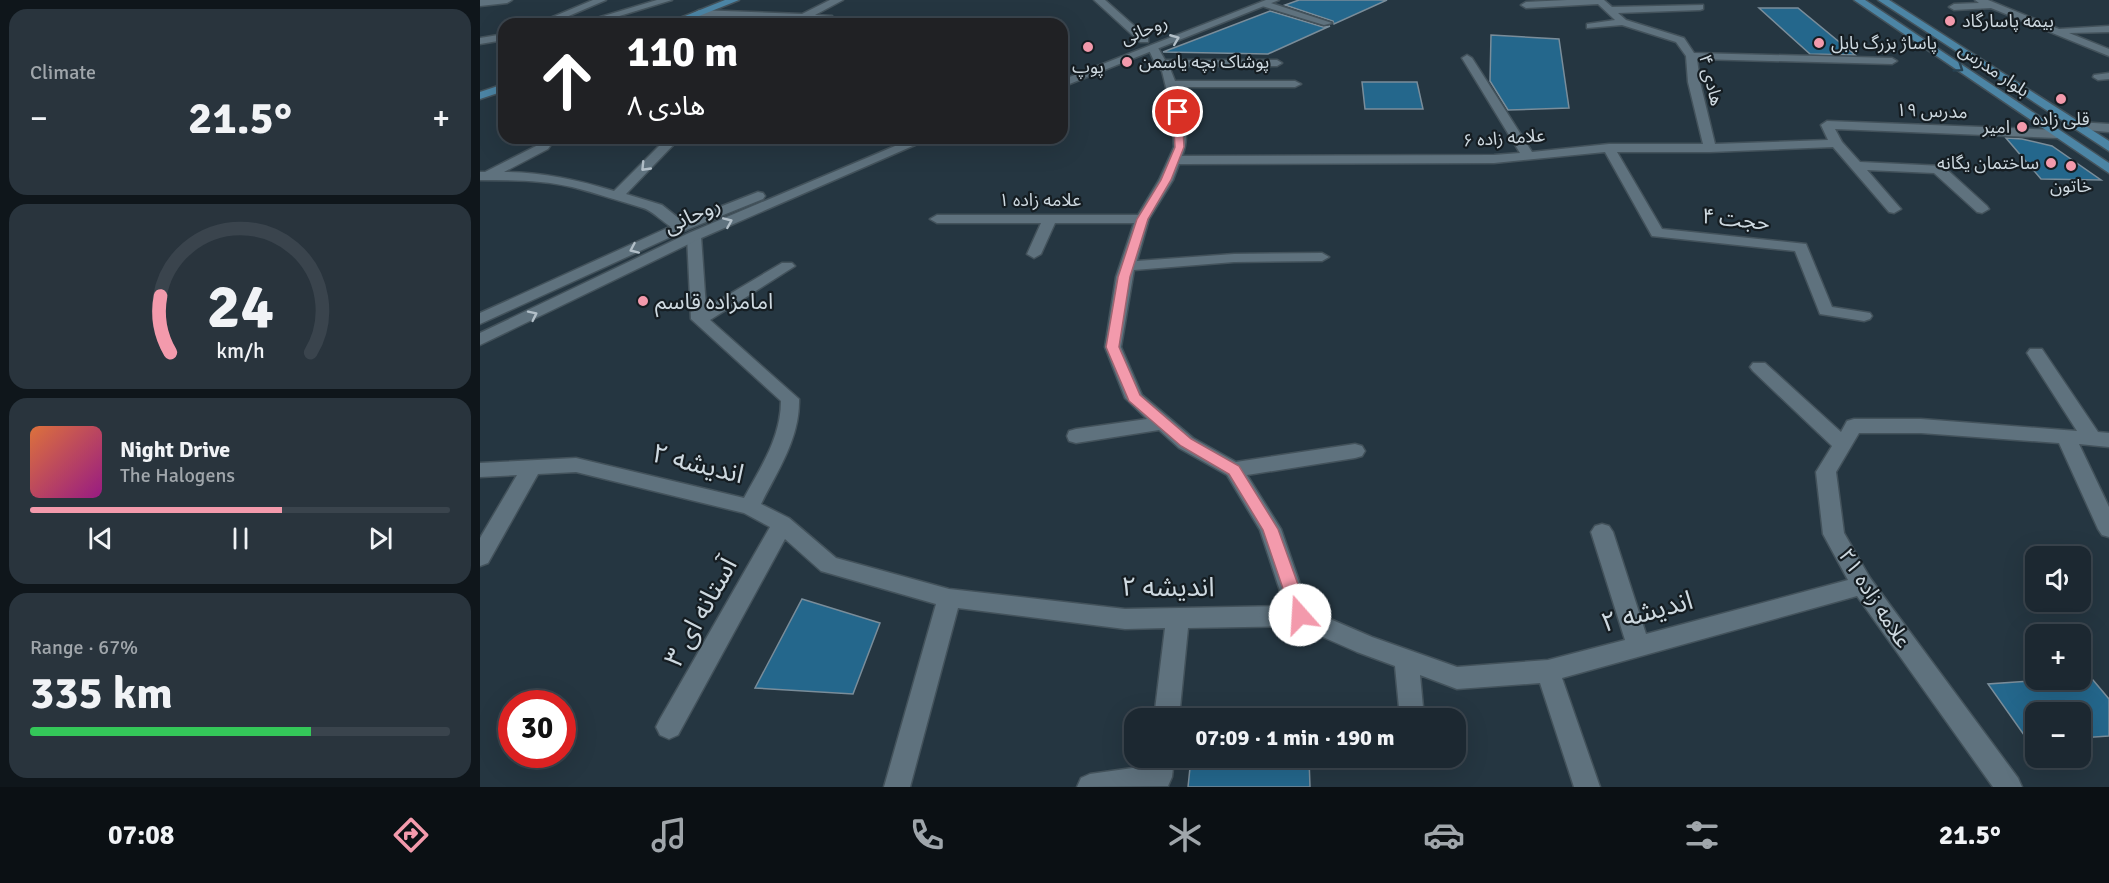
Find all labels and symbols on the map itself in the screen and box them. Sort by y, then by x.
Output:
place label: بیمه پاسارگاد [1962,10,2054,32]
street label: روحانی [1117,11,1171,49]
marker: بیمه پاسارگاد [1943,14,1957,28]
place label: پاساژ بزرگ بابل [1831,32,1937,54]
one-way arrow [1169,34,1180,46]
marker: پاساژ بزرگ بابل [1812,36,1826,50]
street label: بلوار مدرس [1954,38,2034,102]
marker: پوپ [1081,40,1095,54]
place label: پوشاک بچه یاسمن [1139,51,1269,73]
street label: هادی ۴ [1694,52,1728,108]
marker: پوشاک بچه یاسمن [1120,55,1134,69]
place label: پوپ [1072,56,1104,79]
one-way arrow [1952,61,1963,72]
pin [1152,86,1203,137]
marker: قلی زاده [2054,92,2068,106]
street label: مدرس ۱۹ [1896,99,1968,123]
place label: قلی زاده [2033,108,2089,130]
place label: امیر [1981,116,2010,138]
marker: امیر [2015,120,2029,134]
street label: علامه زاده ۶ [1462,124,1546,152]
place label: ساختمان یگانه [1937,152,2039,174]
marker: ساختمان یگانه [2044,156,2058,170]
marker: خاتون [2064,159,2078,173]
one-way arrow [641,160,652,171]
place label: خاتون [2050,175,2092,197]
street label: علامه زاده ۱ [999,189,1081,211]
street label: روحانی [659,191,725,239]
street label: حجت ۴ [1701,202,1771,236]
one-way arrow [721,217,732,229]
one-way arrow [629,241,640,253]
place label: امامزاده قاسم [655,288,773,318]
marker: امامزاده قاسم [636,294,650,308]
one-way arrow [526,310,537,322]
street label: اندیشه ۲ [649,437,747,491]
street label: علامه زاده ۲۱ [1833,543,1917,653]
street label: آستانه ای ۳ [657,551,745,673]
street label: اندیشه ۲ [1121,571,1215,604]
position arrow [1268,583,1332,647]
street label: اندیشه ۲ [1598,584,1696,640]
speed limit sign: 30 [498,690,576,768]

